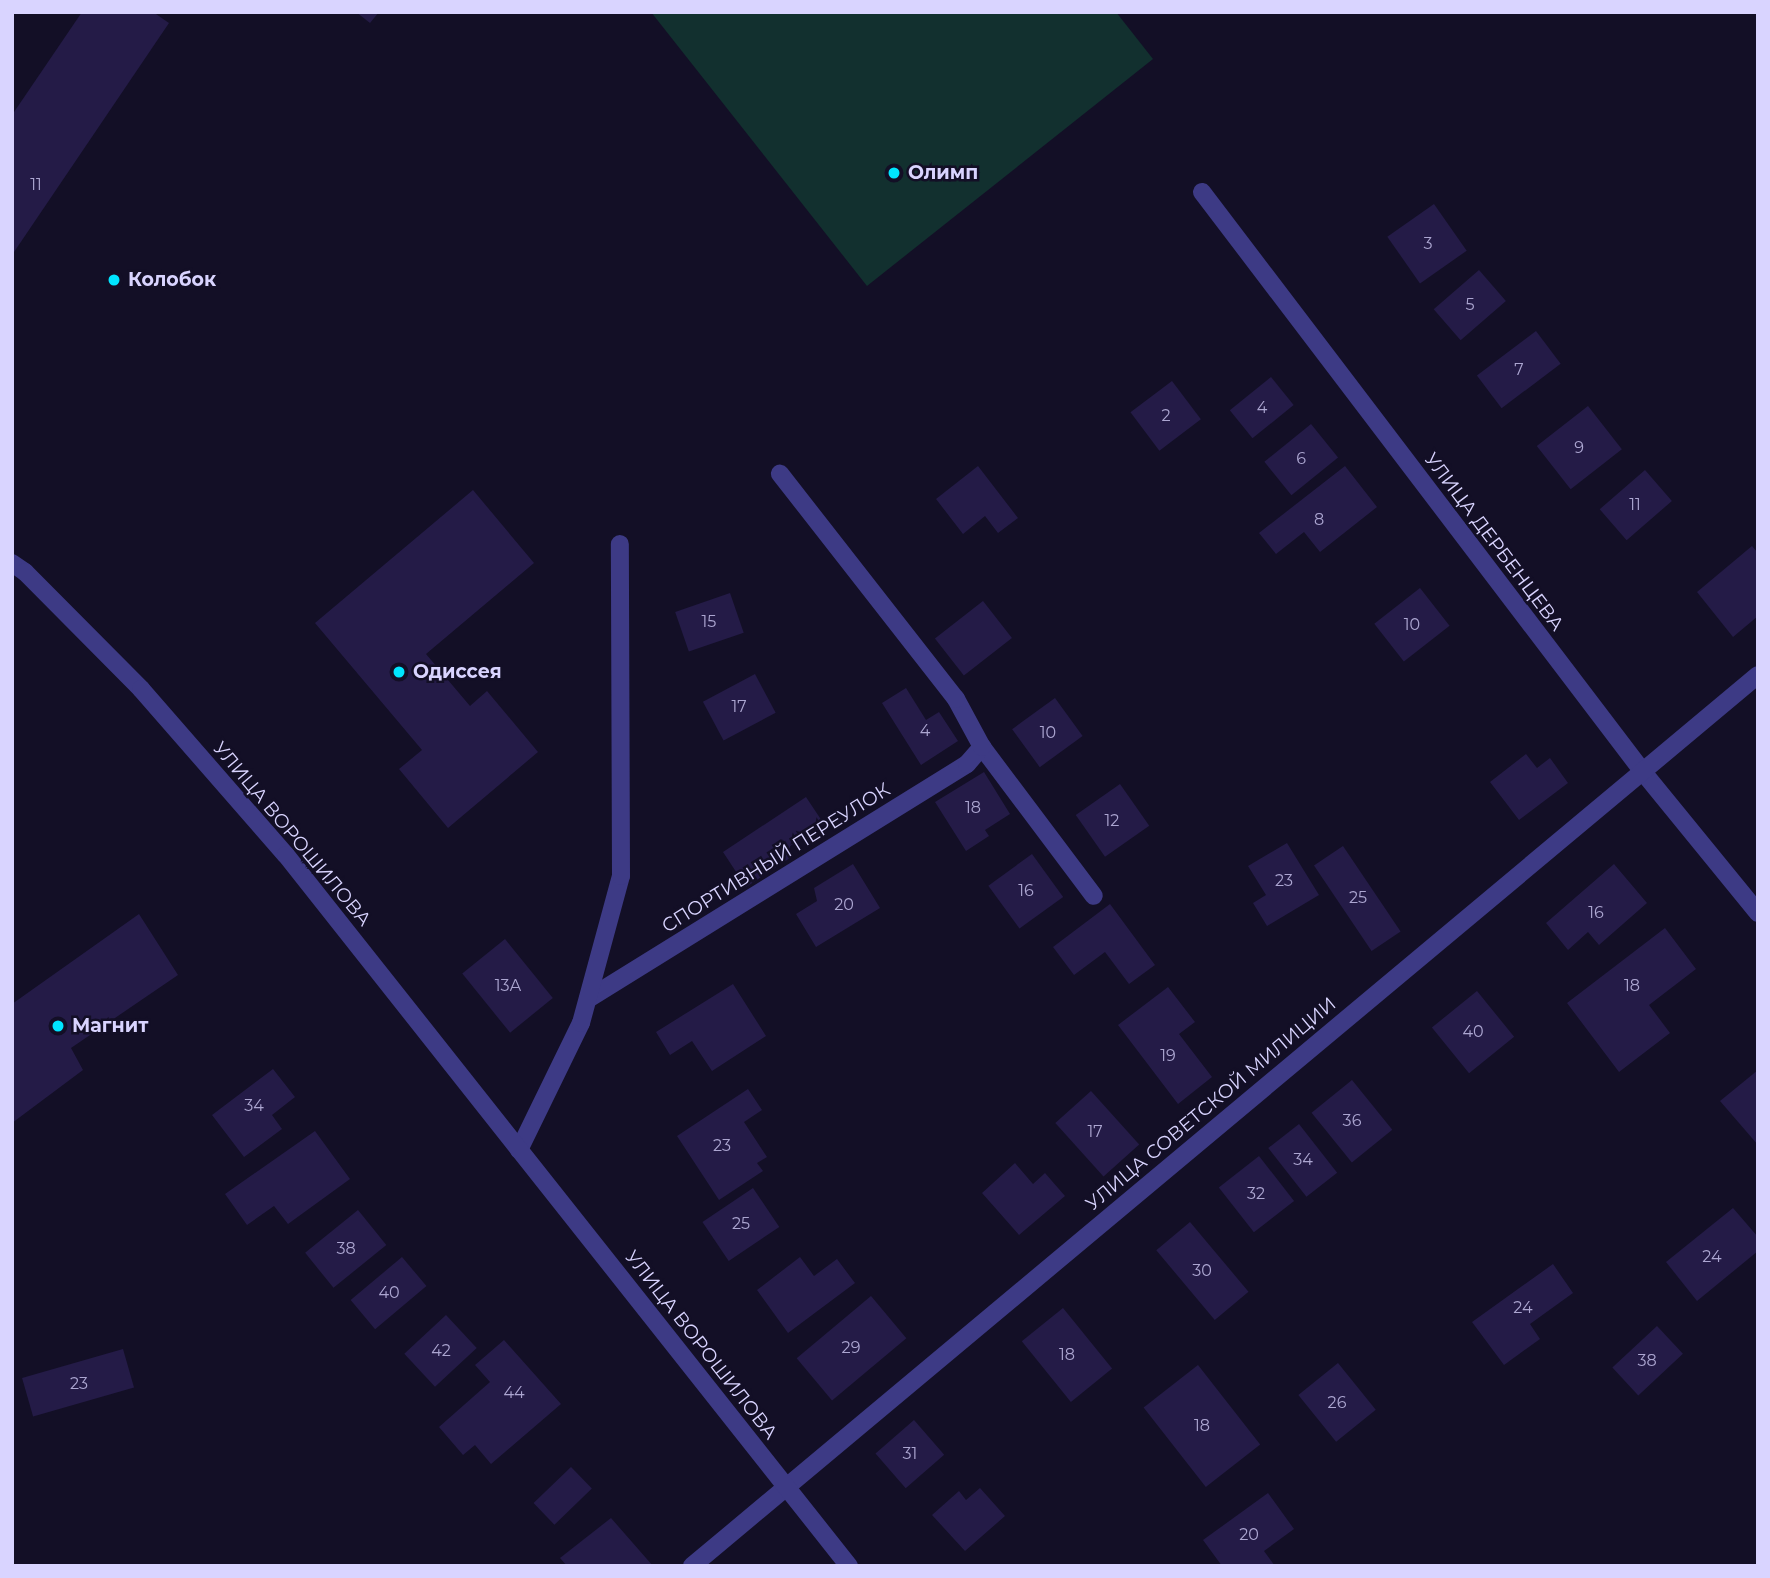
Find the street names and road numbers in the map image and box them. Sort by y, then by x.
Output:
street label: УЛИЦА ДЕРБЕНЦЕВА [1420,448,1568,636]
street label: УЛИЦА ВОРОШИЛОВА [208,737,376,931]
street label: СПОРТИВНЫЙ ПЕРЕУЛОК [658,778,894,938]
street label: УЛИЦА СОВЕТСКОЙ МИЛИЦИИ [1081,993,1341,1215]
street label: УЛИЦА ВОРОШИЛОВА [620,1246,782,1444]

